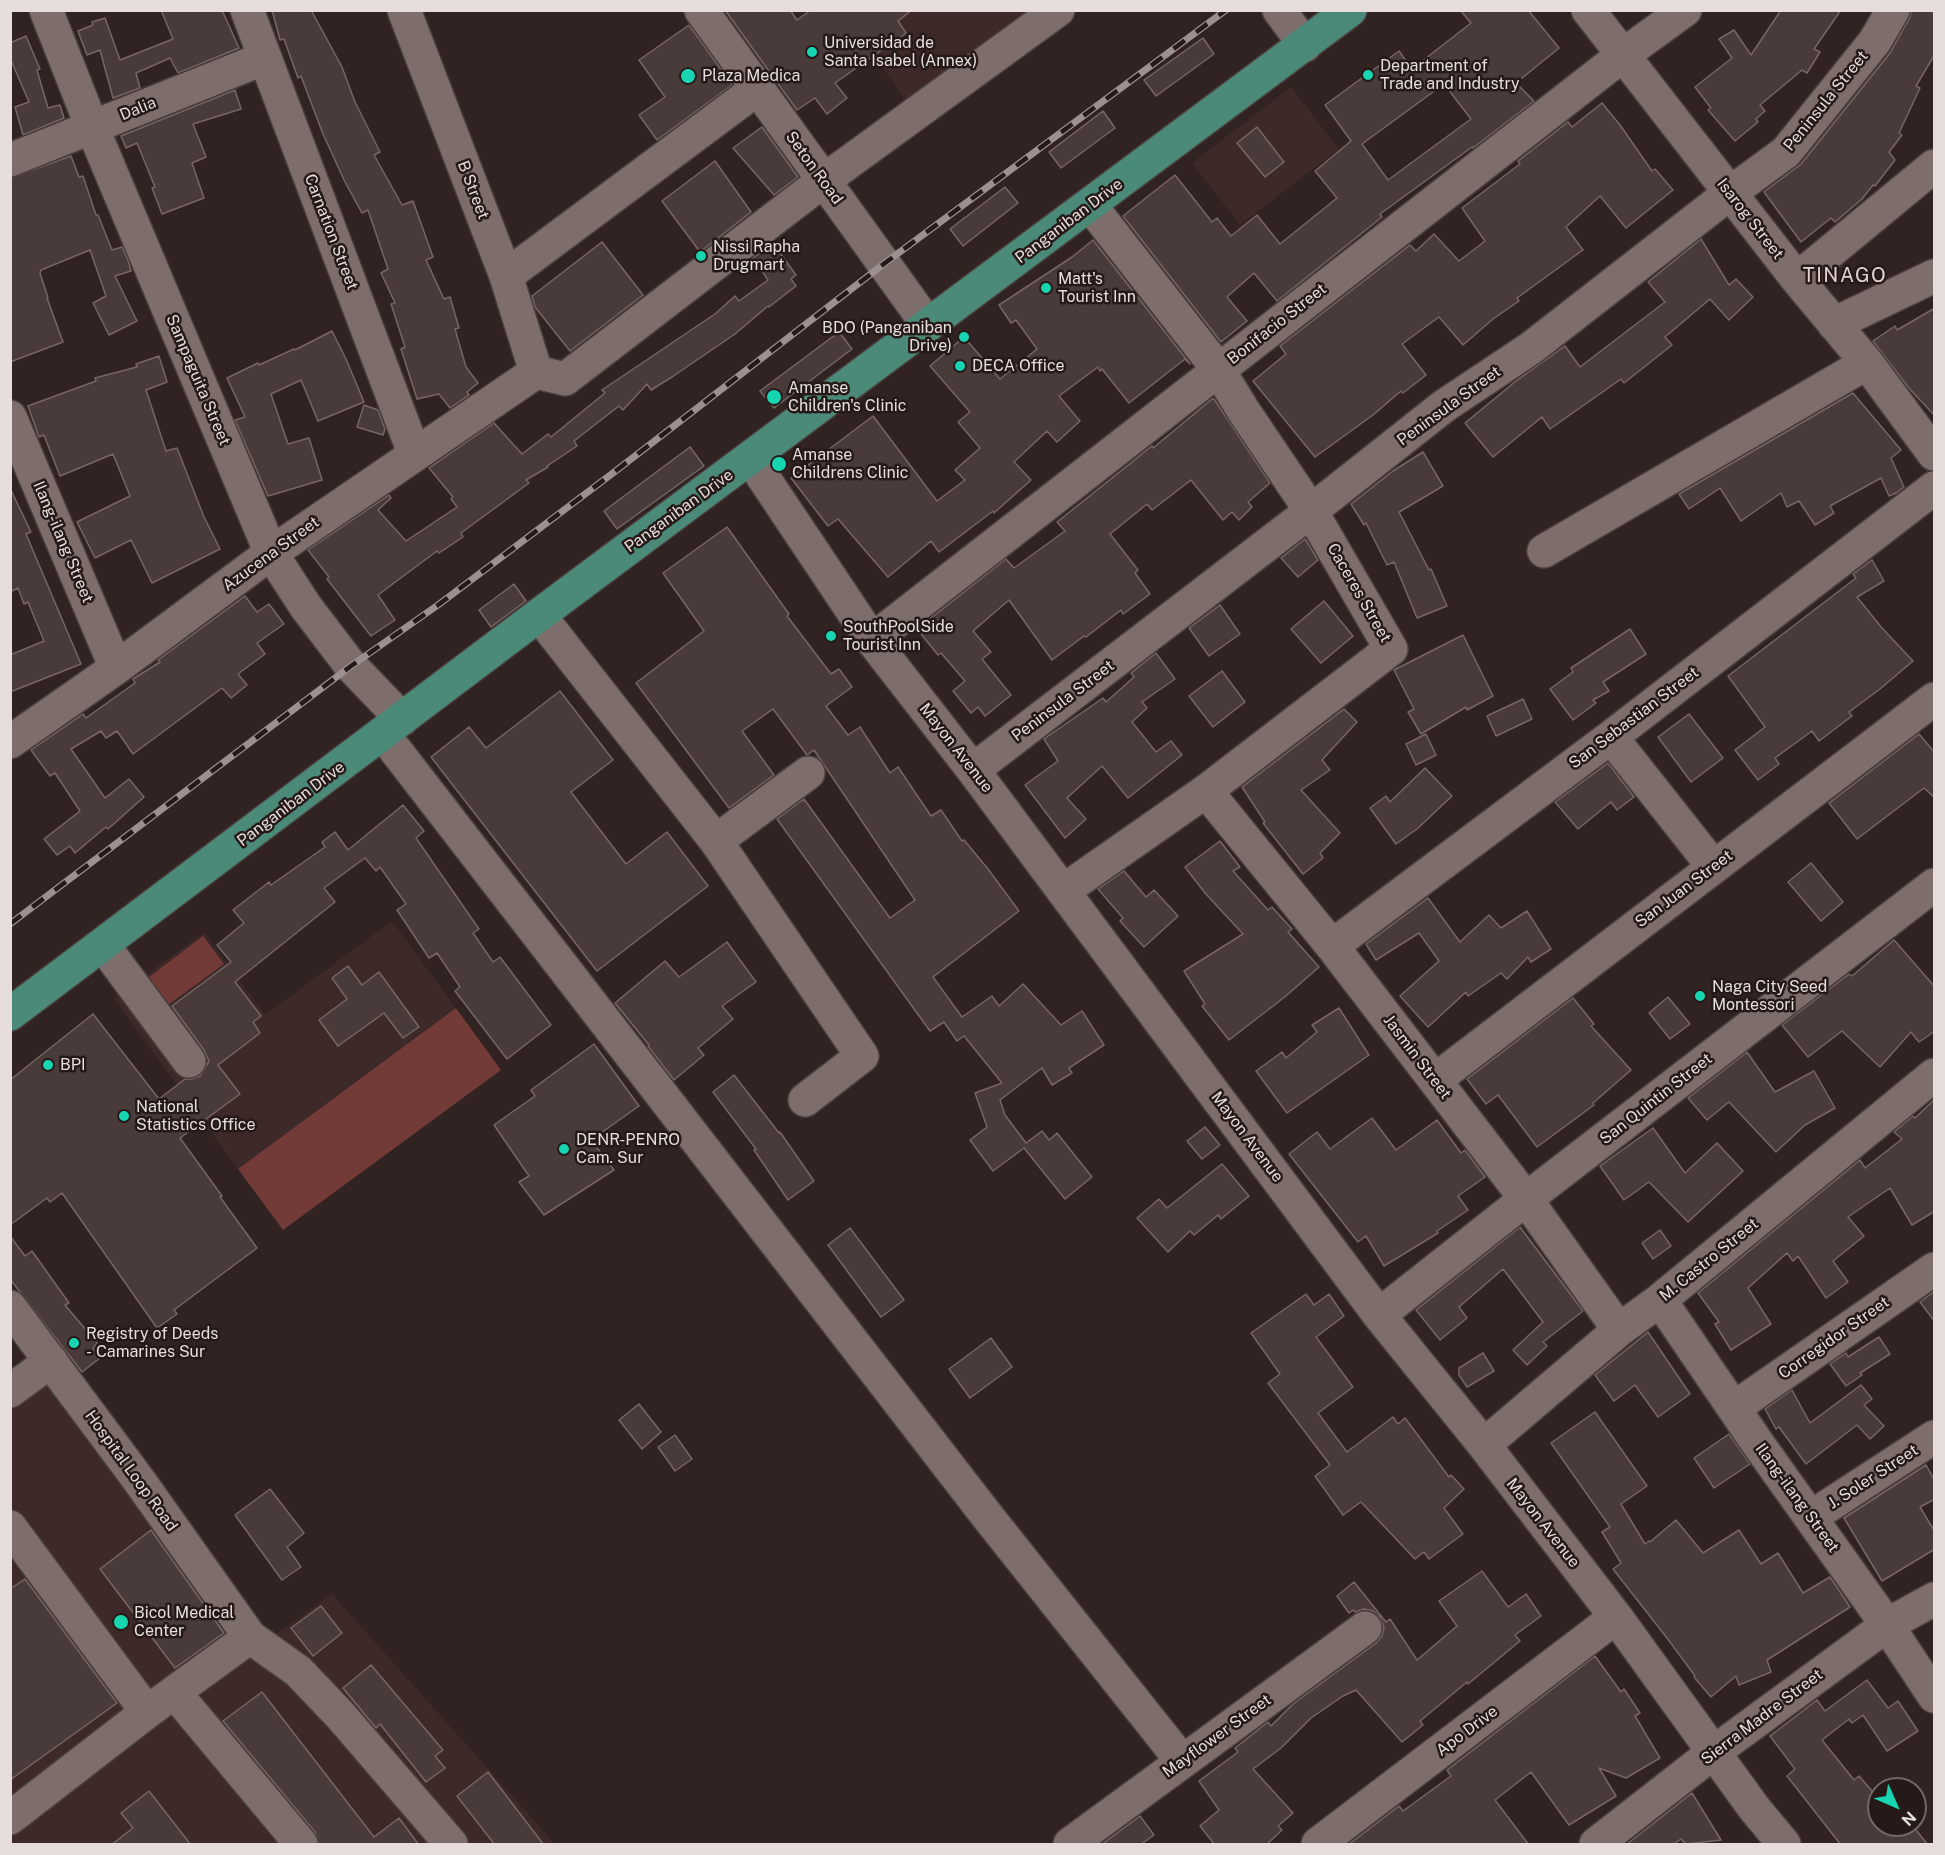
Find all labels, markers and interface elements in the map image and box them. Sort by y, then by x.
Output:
place label: Universidad de Santa Isabel (Annex) [824,33,977,71]
marker: Universidad de Santa Isabel (Annex) [805,45,819,59]
street label: Peninsula Street [1780,47,1872,155]
place label: Department of Trade and Industry [1380,56,1520,94]
place label: Plaza Medica [702,66,800,86]
marker: Plaza Medica [679,67,697,85]
marker: Department of Trade and Industry [1361,68,1375,82]
street label: Dalia [117,93,159,125]
street label: Seton Road [781,128,847,208]
street label: B Street [453,158,493,222]
street label: Carnation Street [300,171,362,293]
street label: Panganiban Drive [1011,174,1127,268]
street label: Isarog Street [1713,175,1787,263]
place label: Nissi Rapha Drugmart [713,237,800,275]
marker: Nissi Rapha Drugmart [694,249,708,263]
district label: TINAGO [1803,264,1887,288]
place label: Matt's Tourist Inn [1058,269,1136,307]
street label: Bonifacio Street [1224,279,1330,369]
marker: Matt's Tourist Inn [1039,281,1053,295]
street label: Sampaguita Street [162,312,234,448]
place label: BDO (Panganiban Drive) [822,318,952,356]
marker: BDO (Panganiban Drive) [957,330,971,344]
place label: DECA Office [972,356,1065,376]
marker: DECA Office [953,359,967,373]
street label: Peninsula Street [1393,362,1505,450]
place label: Amanse Children's Clinic [788,378,906,416]
marker: Amanse Children's Clinic [765,388,783,406]
place label: Amanse Childrens Clinic [792,445,908,483]
marker: Amanse Childrens Clinic [770,455,788,473]
street label: Panganiban Drive [621,465,737,557]
street label: Ilang-ilang Street [29,478,97,606]
street label: Azucena Street [219,513,323,595]
street label: Caceres Street [1323,540,1395,646]
place label: SouthPoolSide Tourist Inn [843,617,954,655]
marker: SouthPoolSide Tourist Inn [824,629,838,643]
street label: Peninsula Street [1008,656,1118,746]
street label: San Sebastian Street [1565,663,1703,773]
street label: Mayon Avenue [915,699,997,797]
street label: Panganiban Drive [233,757,349,851]
street label: San Juan Street [1632,846,1736,932]
place label: Naga City Seed Montessori [1712,977,1827,1015]
marker: Naga City Seed Montessori [1693,989,1707,1003]
street label: Jasmin Street [1379,1011,1455,1103]
street label: San Quintin Street [1596,1049,1716,1149]
place label: BPI [60,1055,86,1075]
marker: BPI [41,1058,55,1072]
street label: Mayon Avenue [1207,1088,1287,1186]
place label: National Statistics Office [136,1097,256,1135]
marker: National Statistics Office [117,1109,131,1123]
place label: DENR-PENRO Cam. Sur [576,1130,680,1168]
marker: DENR-PENRO Cam. Sur [557,1142,571,1156]
street label: M. Castro Street [1656,1214,1762,1306]
street label: Corregidor Street [1775,1293,1893,1383]
place label: Registry of Deeds - Camarines Sur [86,1324,218,1362]
marker: Registry of Deeds - Camarines Sur [67,1336,81,1350]
street label: Hospital Loop Road [81,1407,181,1535]
street label: Ilang-ilang Street [1751,1440,1843,1556]
street label: J. Soler Street [1824,1441,1922,1513]
street label: Mayon Avenue [1502,1474,1584,1572]
place label: Bicol Medical Center [134,1603,234,1641]
marker: Bicol Medical Center [112,1613,130,1631]
street label: Sierra Madre Street [1697,1665,1827,1769]
street label: Mayflower Street [1159,1690,1275,1782]
street label: Apo Drive [1432,1702,1502,1760]
north arrow [1867,1777,1927,1837]
text: N [1898,1808,1920,1830]

